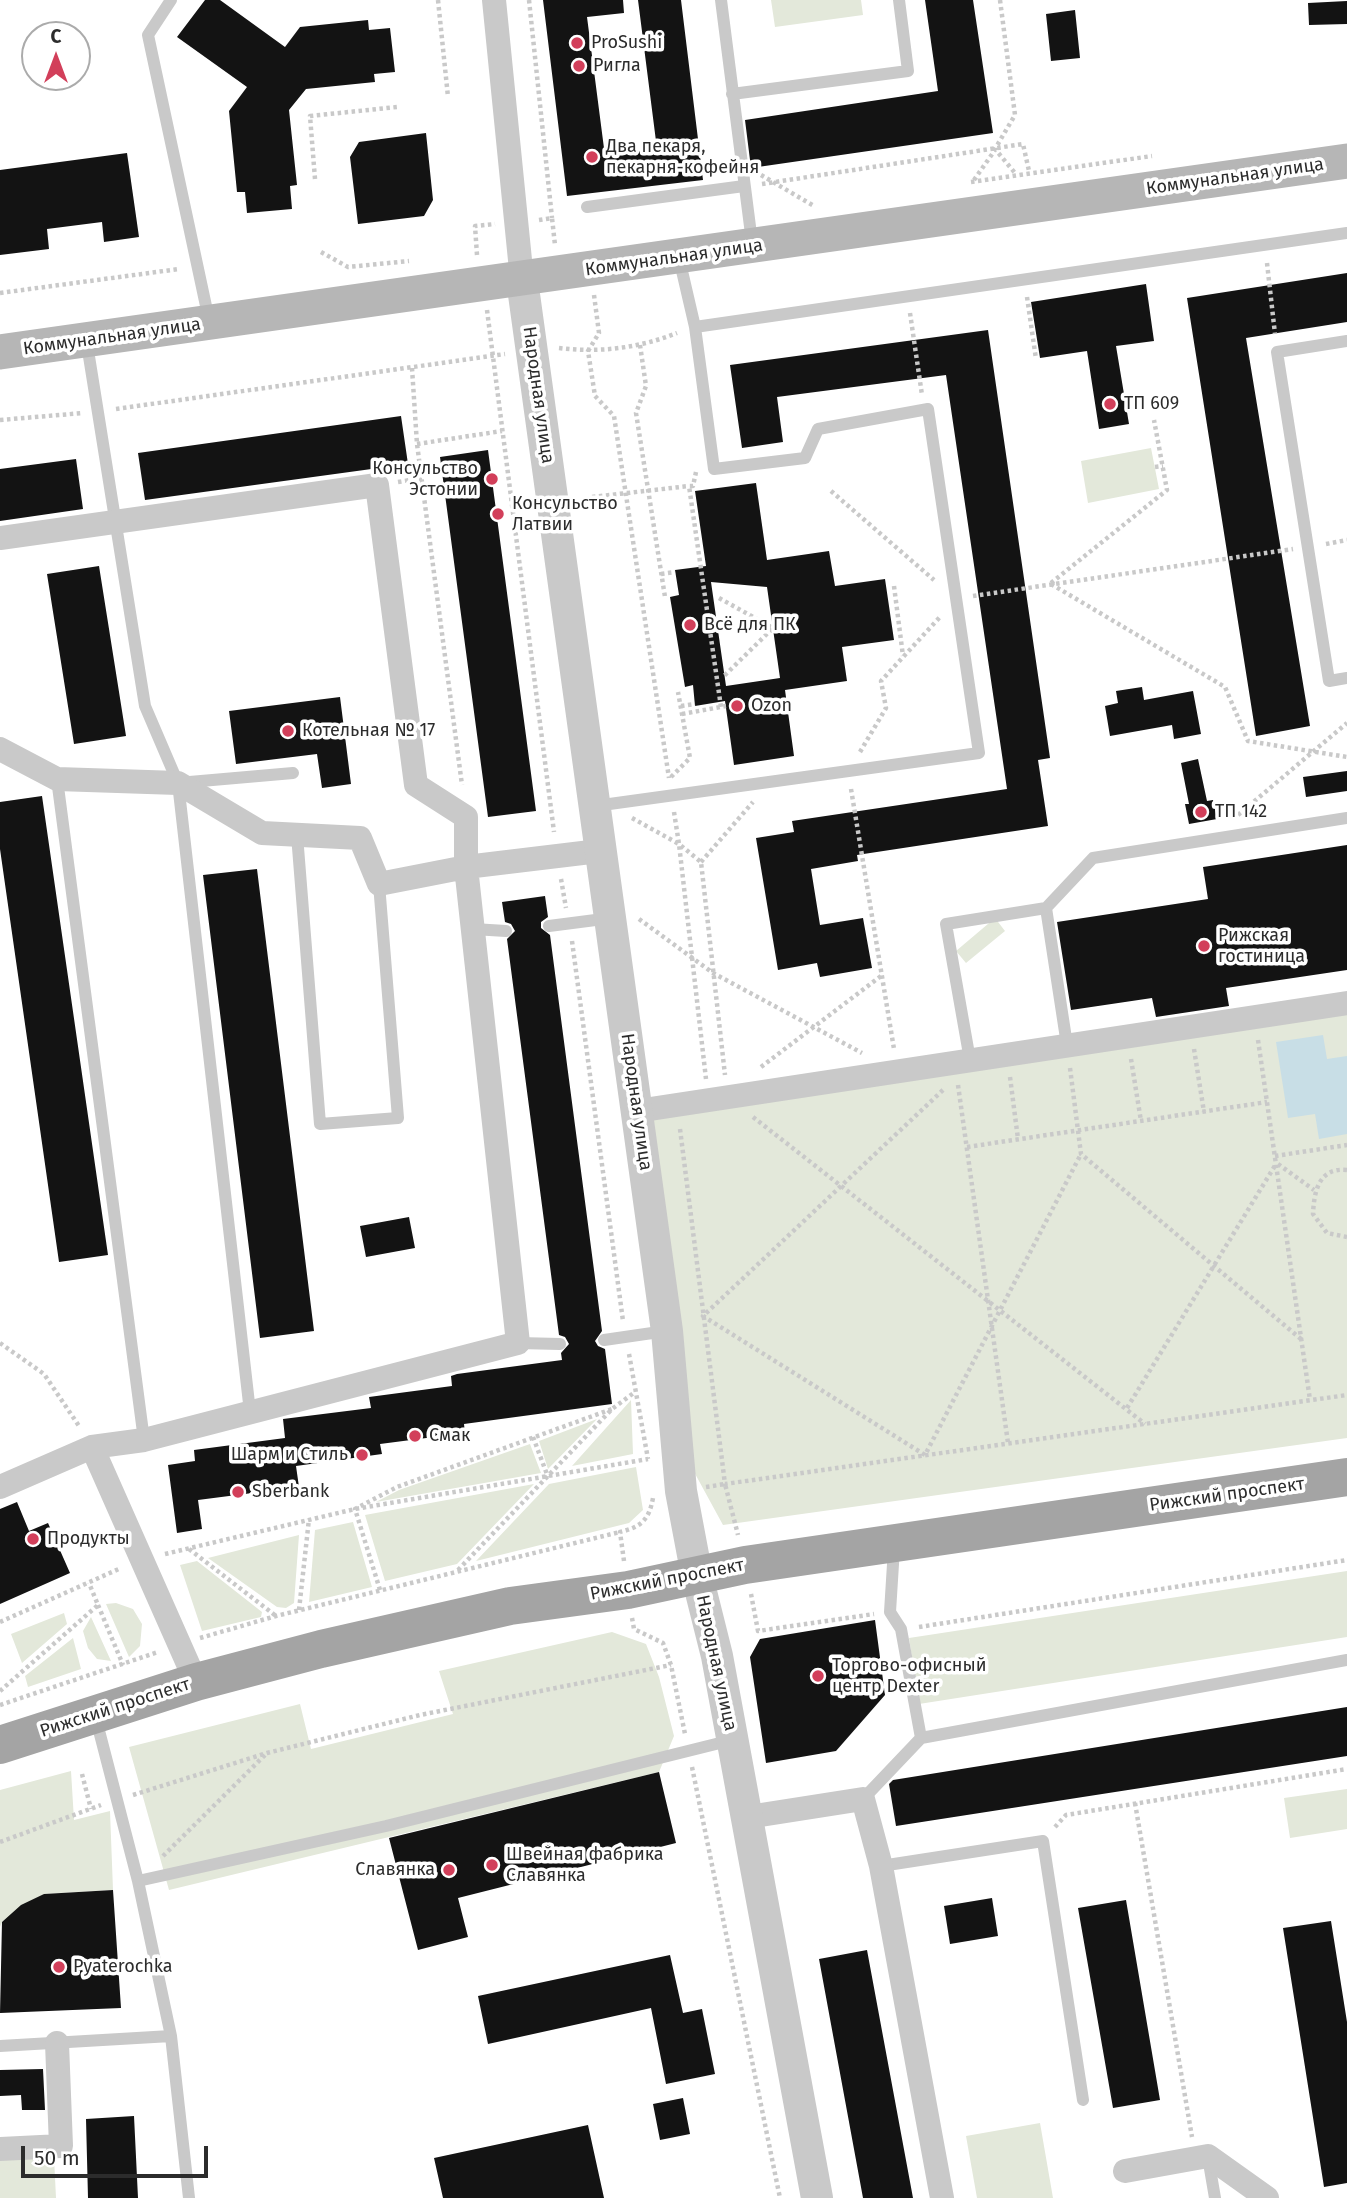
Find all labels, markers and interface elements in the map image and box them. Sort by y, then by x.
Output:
north arrow [21,21,91,91]
text: С [51,25,61,48]
place label: ProSushi [591,32,662,54]
marker: ProSushi [569,35,585,51]
place label: Ригла [593,55,641,77]
marker: Ригла [571,58,587,74]
place label: Два пекаря, пекарня-кофейня [606,136,759,178]
marker: Два пекаря, пекарня-кофейня [584,149,600,165]
street label: Коммунальная улица [1145,154,1325,200]
street label: Коммунальная улица [584,235,764,281]
street label: Коммунальная улица [22,314,202,360]
street label: Народная улица [518,325,558,465]
place label: ТП 609 [1124,393,1179,415]
marker: ТП 609 [1102,396,1118,412]
place label: Консульство Эстонии [372,458,478,500]
marker: Консульство Эстонии [484,471,500,487]
place label: Консульство Латвии [512,493,618,536]
marker: Консульство Латвии [490,506,506,522]
place label: Всё для ПК [704,614,796,636]
marker: Всё для ПК [682,617,698,633]
place label: Ozon [751,695,792,717]
marker: Ozon [729,698,745,714]
place label: Котельная № 17 [302,720,435,742]
marker: Котельная № 17 [280,723,296,739]
place label: ТП 142 [1215,801,1267,823]
marker: ТП 142 [1193,804,1209,820]
place label: Рижская гостиница [1218,925,1305,968]
marker: Рижская гостиница [1196,938,1212,954]
street label: Народная улица [616,1032,656,1172]
place label: Смак [429,1425,470,1447]
marker: Смак [407,1428,423,1444]
place label: Шарм и Стиль [231,1444,348,1466]
marker: Шарм и Стиль [354,1447,370,1463]
street label: Рижский проспект [1148,1473,1306,1517]
place label: Sberbank [252,1481,329,1503]
marker: Sberbank [230,1484,246,1500]
place label: Продукты [47,1528,130,1550]
marker: Продукты [25,1531,41,1547]
street label: Рижский проспект [588,1554,746,1606]
street label: Народная улица [691,1593,741,1733]
place label: Торгово-офисный центр Dexter [832,1655,986,1698]
marker: Торгово-офисный центр Dexter [810,1668,826,1684]
street label: Рижский проспект [37,1674,193,1742]
place label: Швейная фабрика Славянка [506,1844,664,1886]
marker: Швейная фабрика Славянка [484,1857,500,1873]
place label: Славянка [355,1859,435,1881]
marker: Славянка [441,1862,457,1878]
place label: Pyaterochka [73,1956,173,1978]
marker: Pyaterochka [51,1959,67,1975]
scale bar [24,2132,212,2176]
text: 50 m [34,2145,80,2171]

